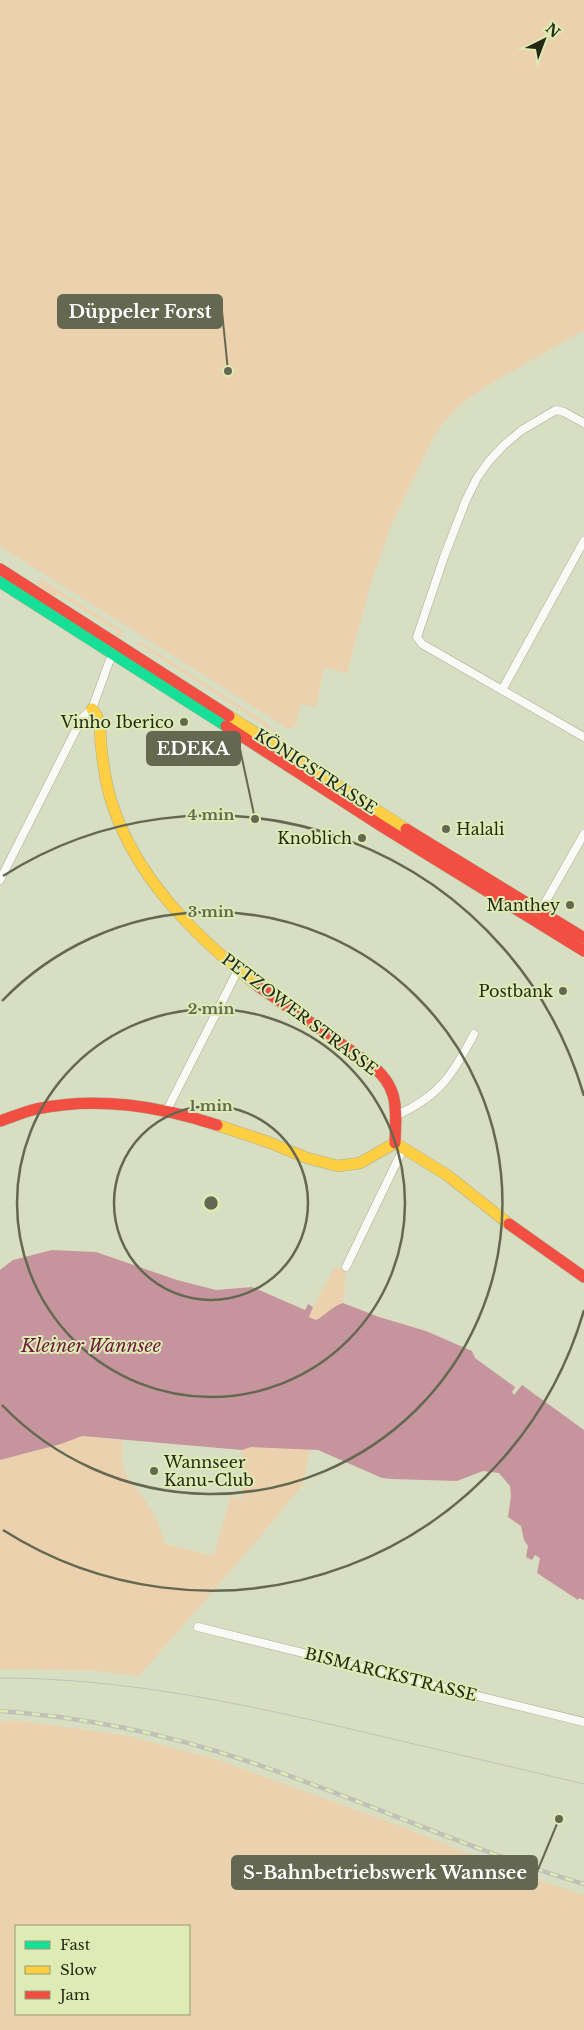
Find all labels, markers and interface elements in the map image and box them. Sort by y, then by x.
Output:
north arrow [519,15,569,65]
text: N [542,19,564,41]
callout: Düppeler Forst [58,295,222,328]
text: Düppeler Forst [68,301,212,323]
place label: Vinho Iberico [60,712,174,732]
marker: Vinho Iberico [178,716,190,728]
street label: KÖNIGSTRASSE [251,724,381,818]
callout: EDEKA [147,732,240,765]
text: EDEKA [156,738,231,760]
text: 4 min [188,805,235,824]
place label: Halali [456,819,505,839]
marker: Halali [440,823,452,835]
place label: Knoblich [277,828,352,848]
marker: Knoblich [356,832,368,844]
place label: Manthey [486,895,561,915]
marker: Manthey [564,899,576,911]
text: 3 min [188,902,234,921]
street label: PETZOWER STRASSE [218,949,382,1079]
place label: Postbank [479,981,553,1001]
marker: Postbank [557,985,569,997]
text: 2 min [188,999,234,1018]
text: 1 min [189,1096,233,1115]
centre of rings [202,1194,220,1212]
water label: Kleiner Wannsee [20,1335,161,1357]
place label: Wannseer Kanu-Club [163,1452,254,1490]
marker: Wannseer Kanu-Club [148,1465,160,1477]
street label: BISMARCKSTRASSE [303,1643,479,1705]
callout: S-Bahnbetriebswerk Wannsee [232,1856,537,1889]
text: S-Bahnbetriebswerk Wannsee [243,1862,527,1884]
legend [15,1925,190,2015]
text: Fast [60,1935,91,1954]
text: Slow [60,1960,97,1979]
text: Jam [58,1985,90,2004]

